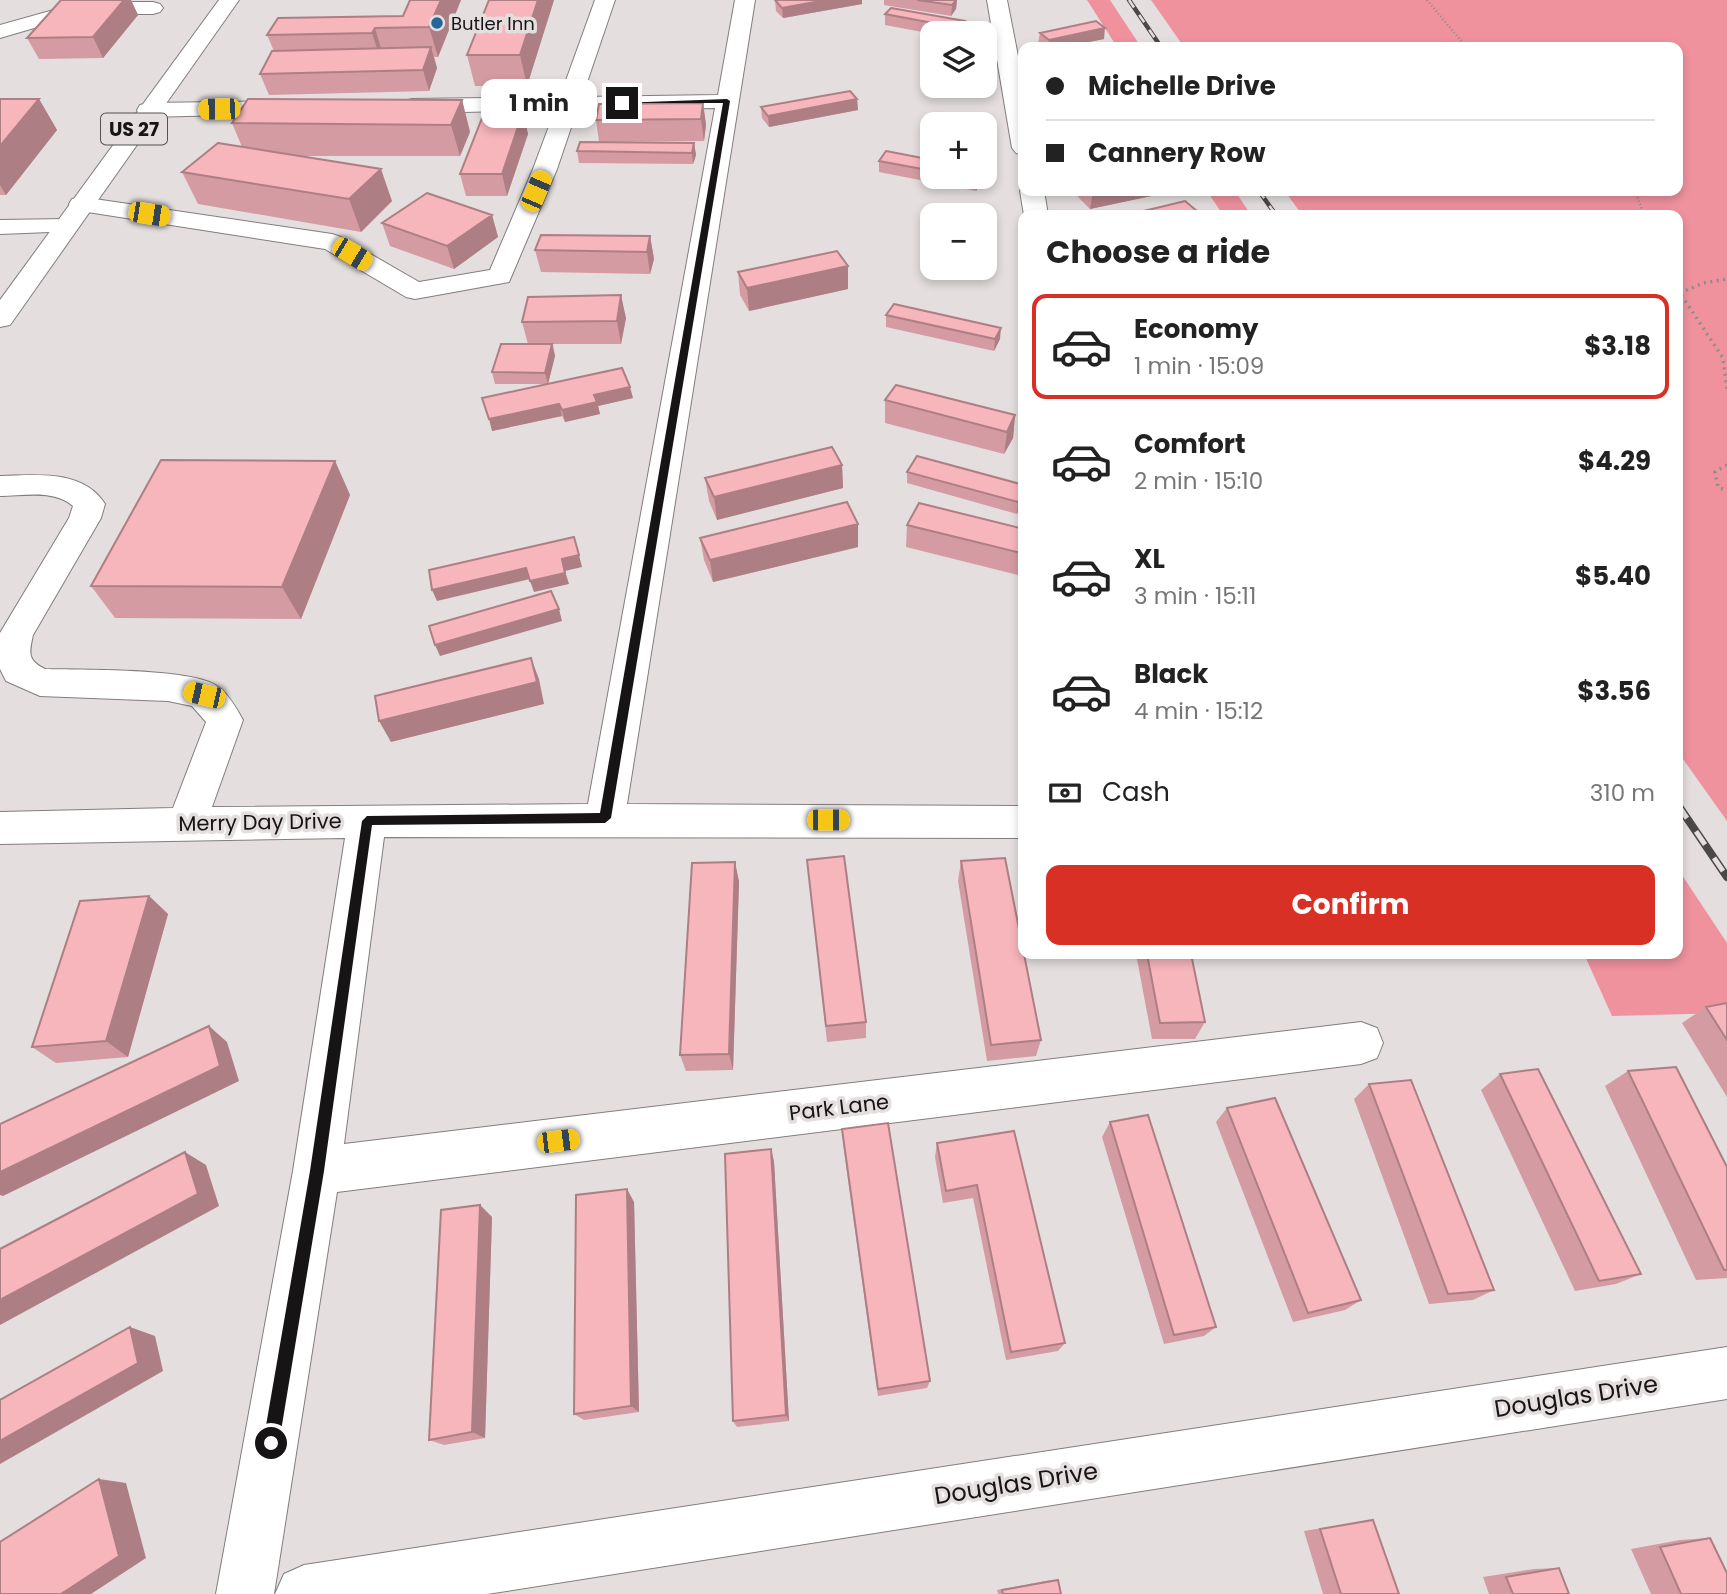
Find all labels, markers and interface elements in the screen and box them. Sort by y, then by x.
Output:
place label: Butler Inn [451,11,535,36]
marker: Butler Inn [429,15,445,31]
map controls [920,21,997,280]
button: layers [920,21,997,98]
text: Michelle Drive [1088,68,1276,104]
callout: 1 min [482,78,598,128]
text: 1 min [509,87,569,119]
route end [606,87,638,119]
car [198,98,241,120]
button: + [920,112,997,189]
road number: US 27 [101,113,167,144]
text: Cannery Row [1088,135,1266,171]
car [519,168,554,214]
car [127,200,172,228]
button: − [920,203,997,280]
text: Choose a ride [1046,229,1270,274]
car [329,234,376,274]
text: Economy [1134,311,1258,347]
icon: car [1050,315,1113,378]
text: $3.18 [1584,328,1651,364]
text: 1 min · 15:09 [1134,350,1264,382]
text: Comfort [1134,426,1246,462]
icon: car [1050,430,1113,493]
text: $4.29 [1578,443,1651,479]
text: 2 min · 15:10 [1134,465,1263,497]
text: XL [1134,541,1165,577]
icon: car [1050,545,1113,608]
text: $5.40 [1575,558,1651,594]
text: 3 min · 15:11 [1134,580,1256,612]
text: Black [1134,656,1208,692]
icon: car [1050,660,1113,723]
text: $3.56 [1577,673,1651,709]
car [182,680,227,710]
text: 4 min · 15:12 [1134,695,1263,727]
icon: cash [1046,774,1084,812]
text: Cash [1102,774,1170,810]
text: 310 m [1590,777,1655,809]
street label: Merry Day Drive [178,806,342,838]
car [808,810,850,831]
button: Confirm [1046,865,1655,945]
street label: Park Lane [787,1086,891,1128]
car [536,1128,581,1154]
street label: Douglas Drive [1492,1367,1660,1425]
route start [255,1427,287,1459]
street label: Douglas Drive [932,1454,1100,1512]

